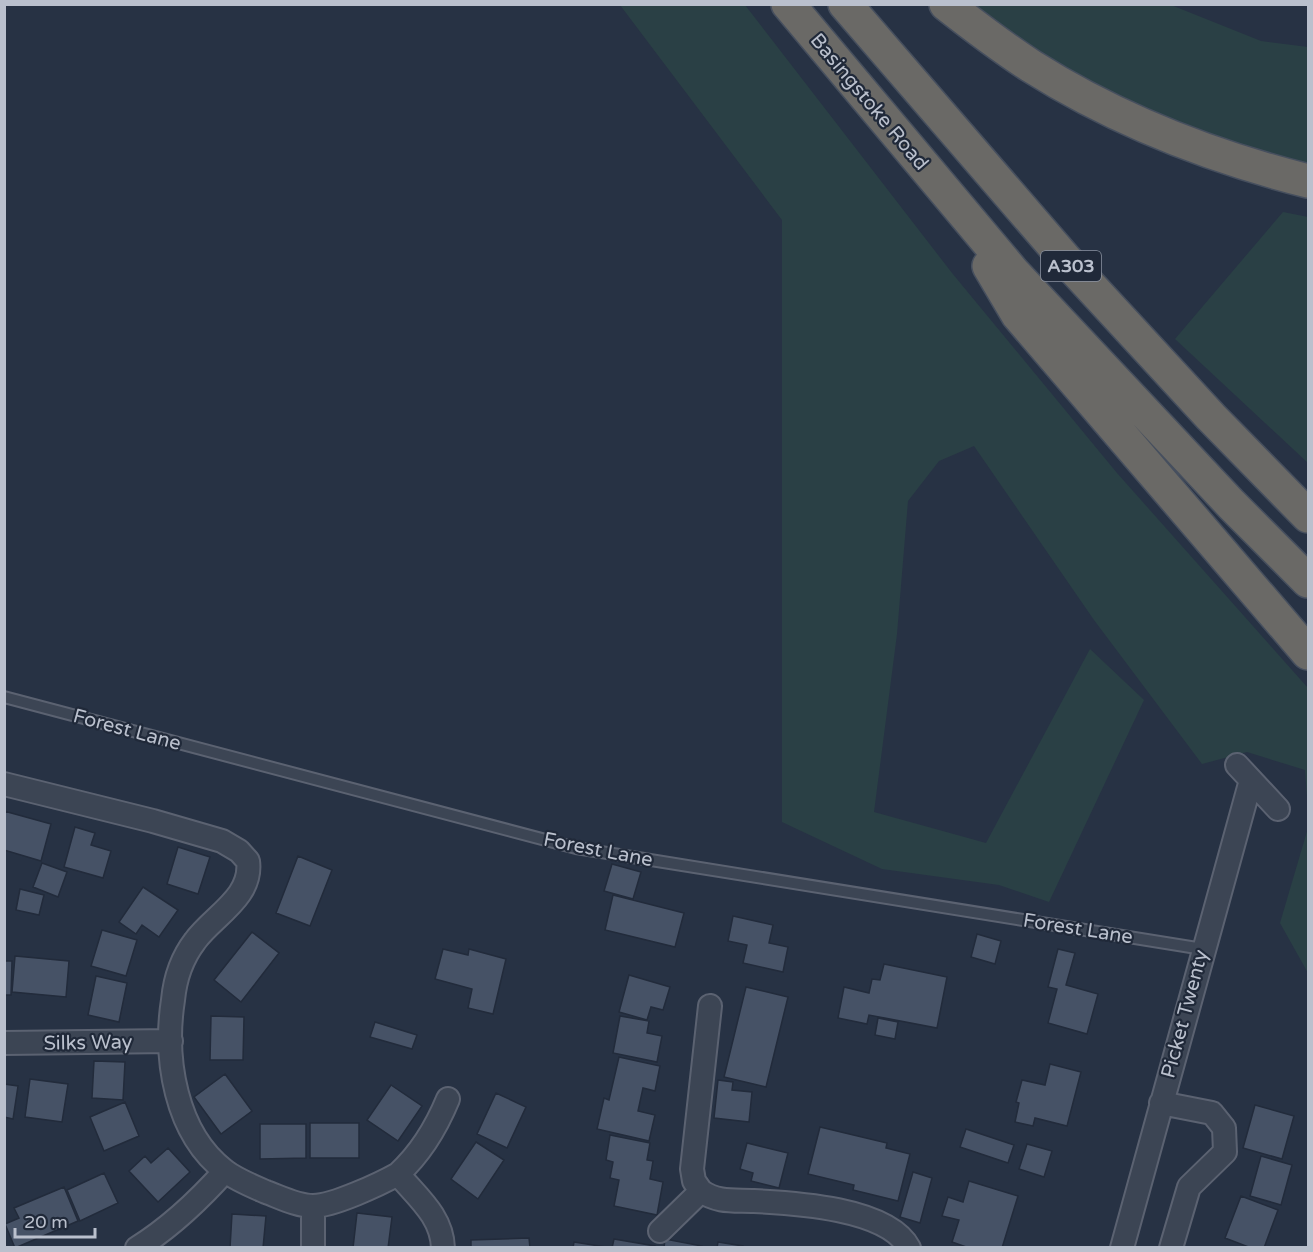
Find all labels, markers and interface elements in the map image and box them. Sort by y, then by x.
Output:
street label: Basingstoke Road [805,29,933,175]
road number: A303 [1041,251,1101,281]
street label: Forest Lane [70,704,184,756]
street label: Forest Lane [541,828,655,872]
street label: Forest Lane [1021,908,1135,950]
street label: Picket Twenty [1156,947,1214,1081]
street label: Silks Way [43,1030,133,1056]
scale bar [15,1201,94,1239]
text: 20 m [24,1211,68,1233]

